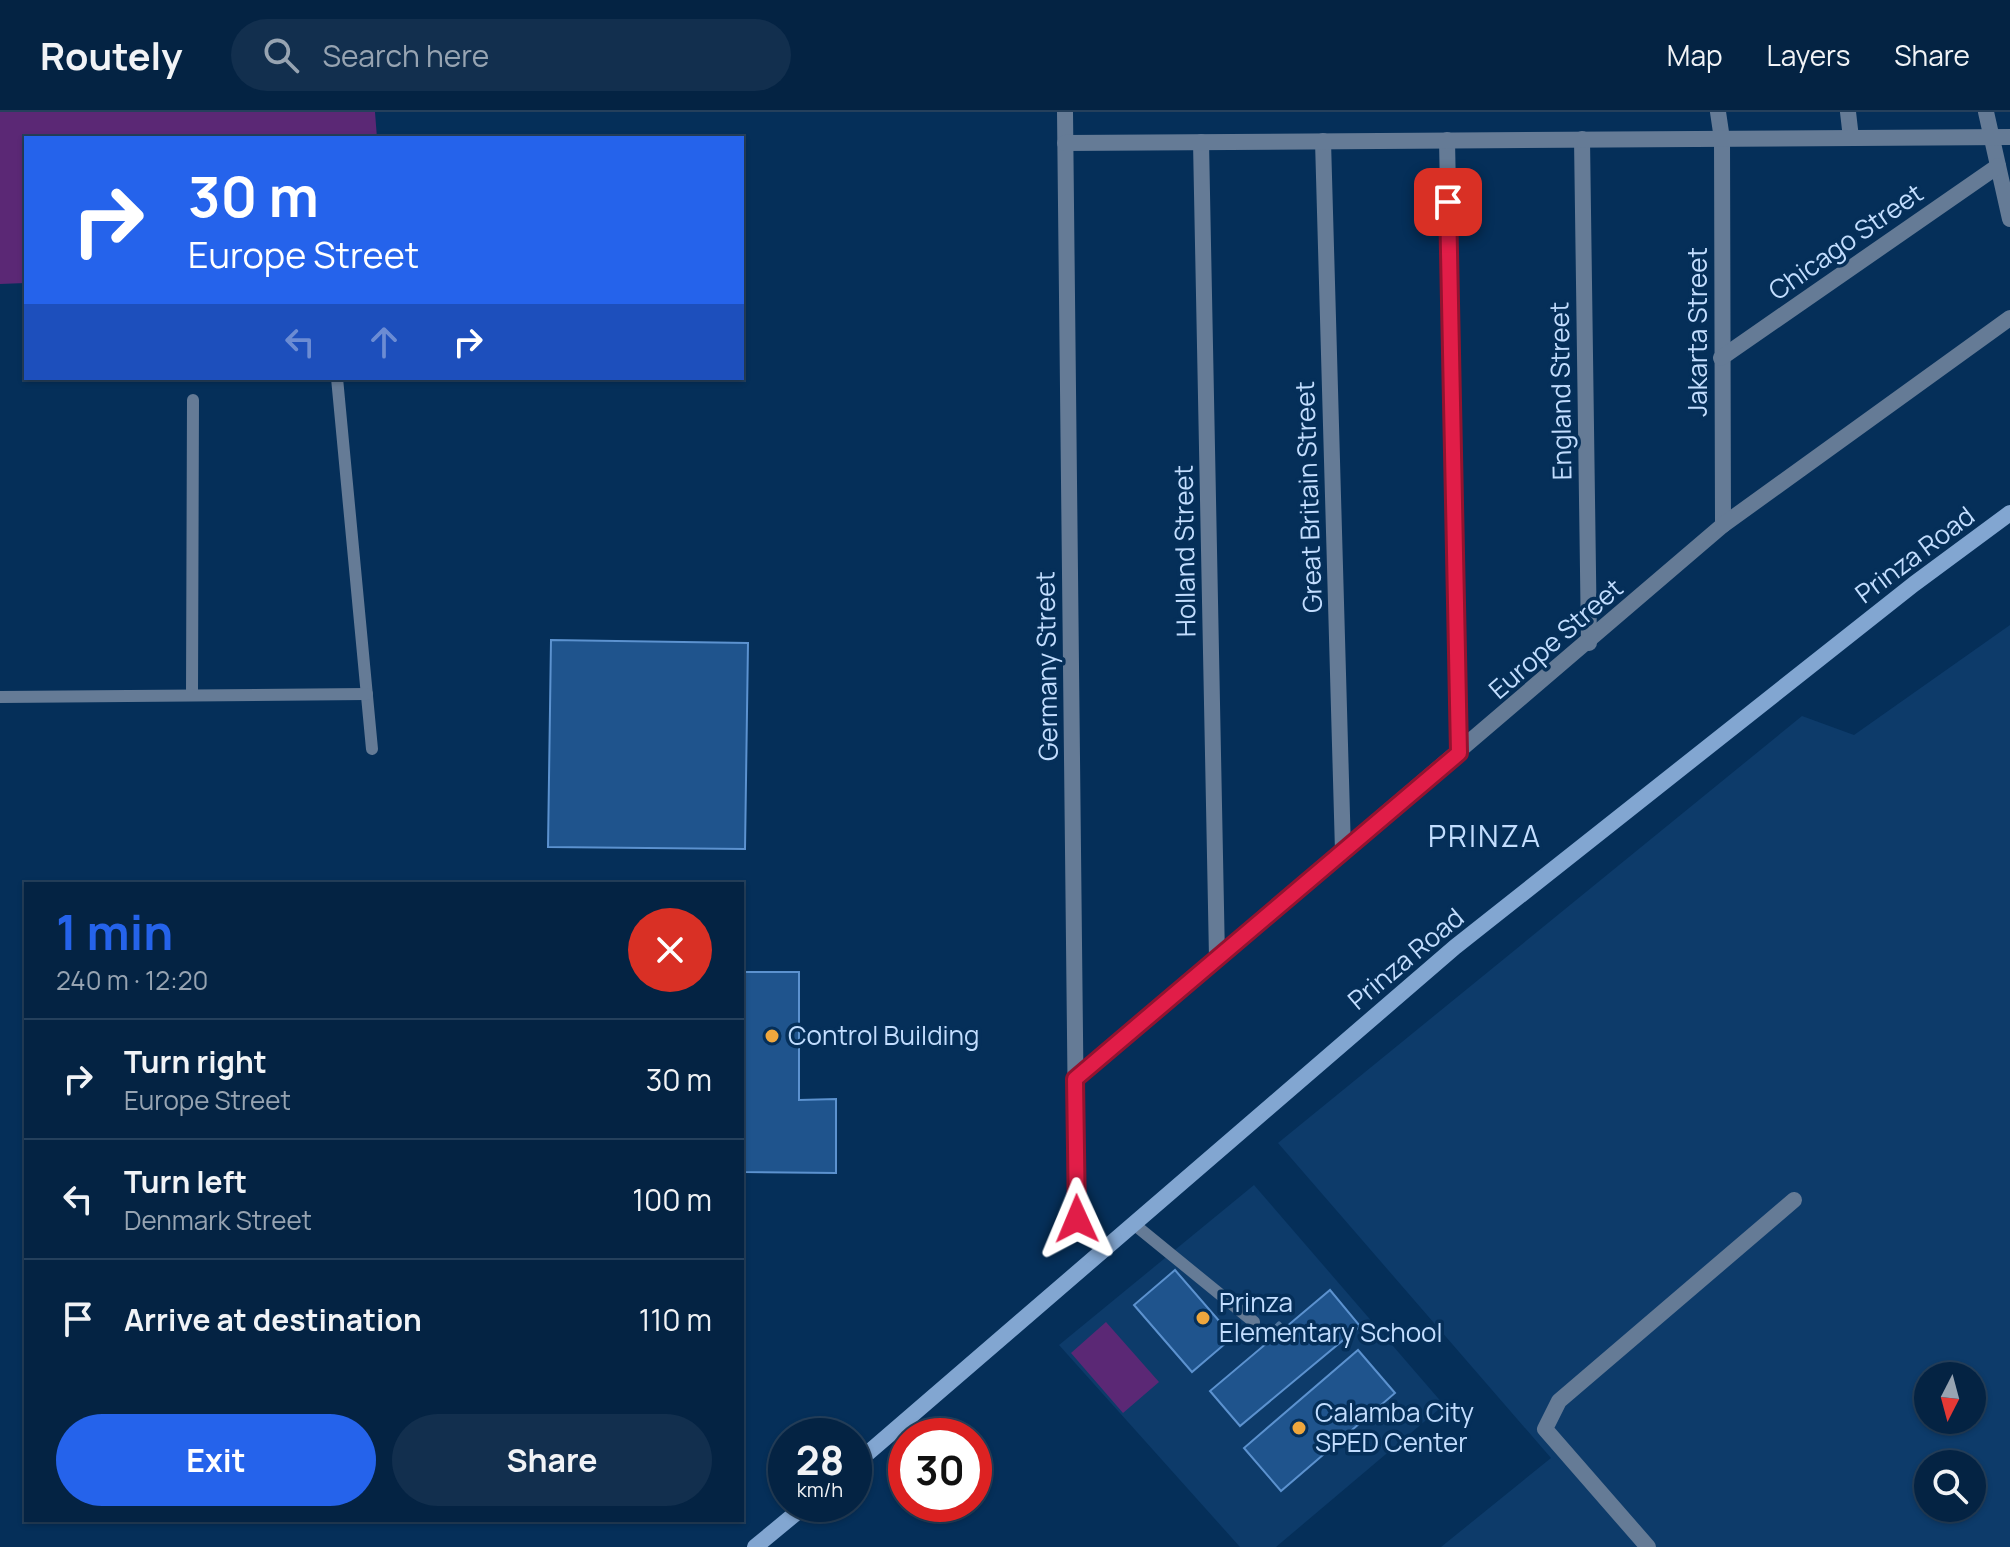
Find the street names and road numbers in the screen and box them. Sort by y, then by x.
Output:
street label: Chicago Street [1761,174,1930,308]
street label: Jakarta Street [1679,247,1715,417]
street label: England Street [1540,301,1580,481]
street label: Great Britain Street [1286,381,1330,613]
street label: Holland Street [1165,465,1203,637]
street label: Prinza Road [1847,497,1981,611]
street label: Europe Street [1481,570,1630,707]
street label: Germany Street [1026,571,1066,761]
street label: Prinza Road [1340,899,1471,1017]

